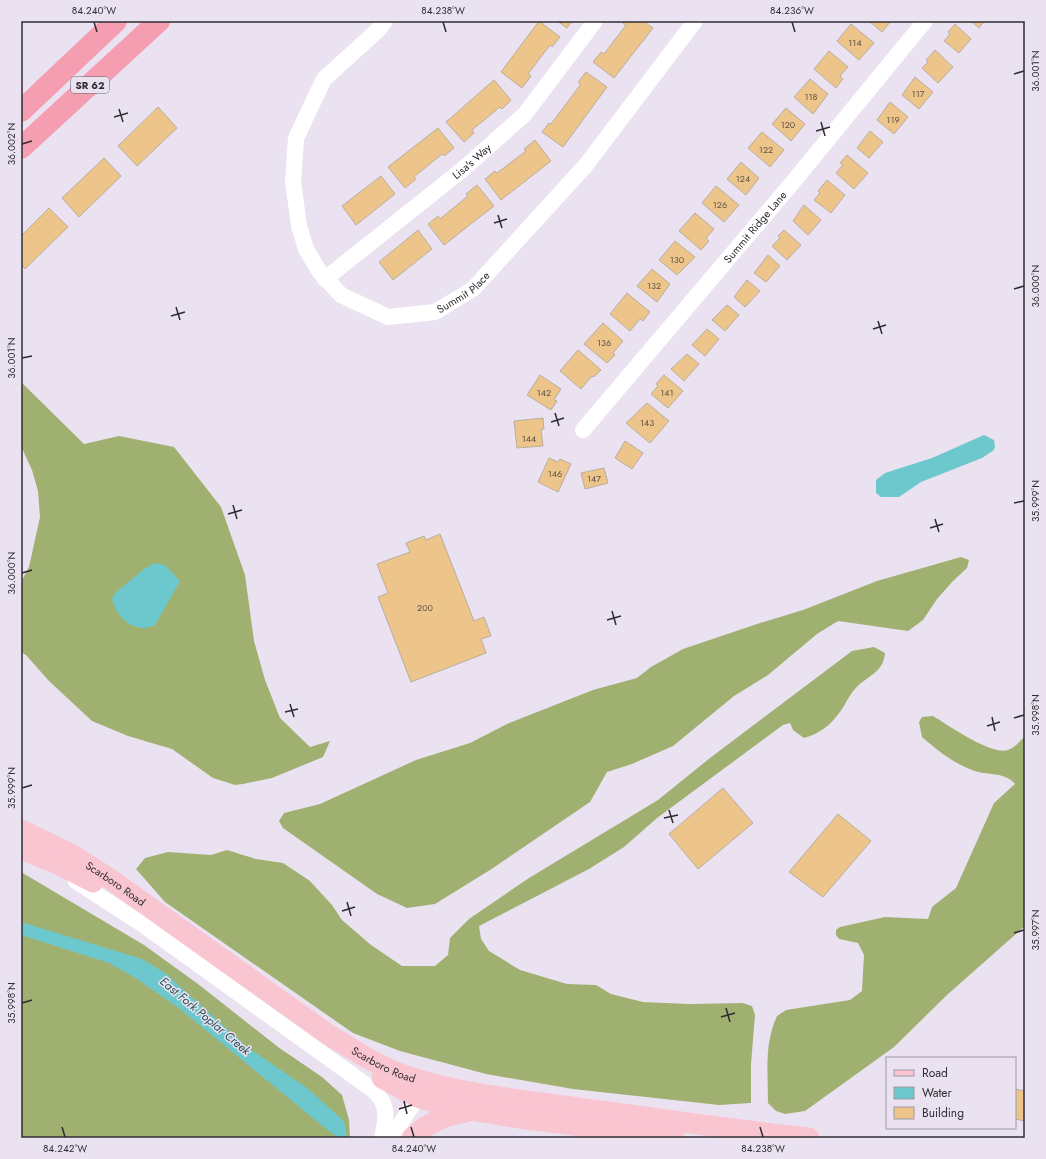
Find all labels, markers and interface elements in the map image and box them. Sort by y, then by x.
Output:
text: 84.240°W [72,3,116,18]
text: 84.238°W [421,3,465,18]
text: 84.236°W [770,3,814,18]
house number: 114 [848,36,862,49]
text: 36.001°N [1028,50,1043,92]
road number: SR 62 [71,77,109,93]
house number: 117 [912,87,925,100]
house number: 118 [804,90,818,103]
house number: 119 [886,113,900,126]
house number: 120 [781,118,796,131]
text: 36.002°N [4,123,19,165]
street label: Lisa's Way [449,140,495,183]
house number: 122 [759,143,773,156]
house number: 124 [736,172,750,185]
street label: Summit Ridge Lane [720,187,790,267]
house number: 126 [713,198,727,211]
house number: 130 [670,253,685,266]
text: 36.000°N [1028,265,1043,307]
street label: Summit Place [434,268,494,317]
house number: 132 [647,279,661,292]
house number: 136 [597,336,611,349]
text: 36.001°N [4,337,19,379]
house number: 142 [537,386,551,399]
house number: 141 [660,386,674,399]
house number: 143 [640,416,654,429]
house number: 144 [522,432,536,445]
house number: 146 [548,467,562,480]
house number: 147 [587,472,601,485]
text: 35.999°N [1028,480,1043,522]
text: 36.000°N [4,552,19,594]
house number: 200 [417,601,434,614]
text: 35.998°N [1028,694,1043,736]
text: 35.999°N [4,767,19,809]
street label: Scarboro Road [83,857,149,910]
text: 35.997°N [1028,909,1043,951]
water label: East Fork Poplar Creek [156,973,255,1060]
text: 35.998°N [4,982,19,1024]
street label: Scarboro Road [349,1042,418,1087]
legend [886,1057,1016,1129]
text: Road [922,1064,948,1082]
text: Water [922,1084,953,1102]
text: Building [922,1104,964,1122]
text: 84.242°W [43,1141,87,1156]
text: 84.240°W [392,1141,436,1156]
text: 84.238°W [741,1141,785,1156]

